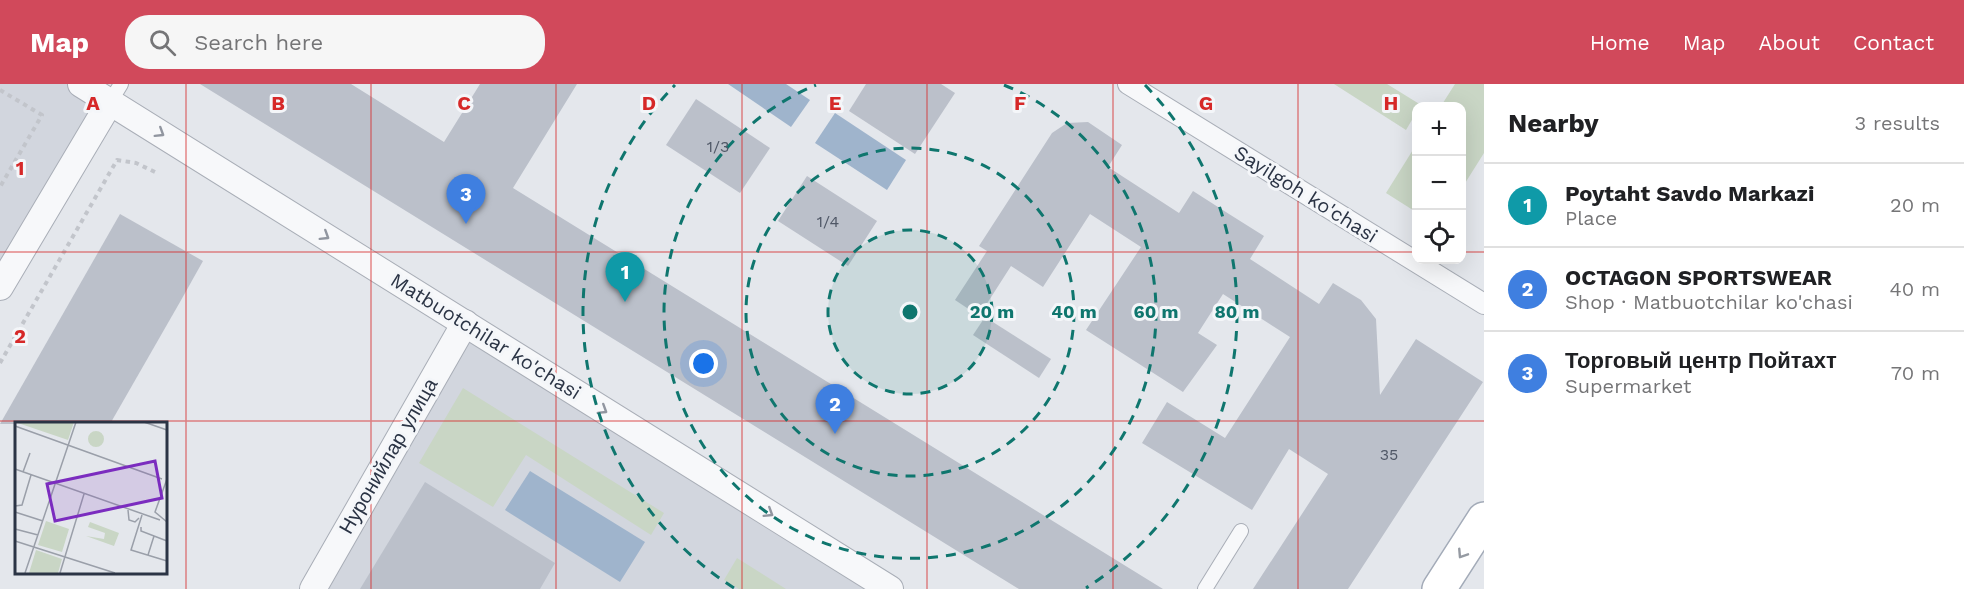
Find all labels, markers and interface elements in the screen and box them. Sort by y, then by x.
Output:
search box [125,15,545,69]
text: Map [30,26,89,59]
icon: search [146,26,179,59]
text: Search here [194,30,323,55]
text: Home [1590,30,1650,55]
text: Map [1683,30,1726,55]
text: About [1759,30,1820,55]
text: Contact [1853,30,1934,55]
text: A [86,91,100,115]
text: B [271,91,285,115]
text: C [457,91,471,115]
text: D [642,91,656,115]
text: E [829,91,841,115]
text: F [1014,91,1026,115]
text: G [1199,91,1213,115]
text: H [1384,91,1398,115]
map controls [1412,102,1466,264]
button: + [1412,102,1466,156]
text: Nearby [1508,108,1599,138]
text: 3 results [1855,111,1940,135]
one-way arrow [154,125,164,137]
house number: 1/3 [707,137,729,156]
street label: Sayilgoh ko'chasi [1230,140,1382,248]
text: 1 [16,156,24,180]
button: − [1412,156,1466,210]
pin: 3 [446,174,486,224]
text: Poytaht Savdo Markazi [1565,181,1814,206]
text: 1 [1523,193,1532,217]
text: 20 m [1890,193,1940,217]
text: Place [1565,206,1617,230]
button: locate [1412,210,1466,264]
house number: 1/4 [817,212,839,231]
one-way arrow [319,228,329,240]
pin: 1 [606,252,644,302]
text: OCTAGON SPORTSWEAR [1565,265,1832,290]
street label: Matbuotchilar ko'chasi [386,268,586,404]
text: 2 [1522,277,1533,301]
text: 40 m [1889,277,1940,301]
text: Shop · Matbuotchilar ko'chasi [1565,290,1853,314]
text: 20 m [970,301,1014,322]
text: 40 m [1051,301,1097,322]
text: 60 m [1134,301,1178,322]
text: 80 m [1215,301,1259,322]
centre of rings [900,302,920,322]
text: 2 [14,324,26,348]
text: Торговый центр Пойтахт [1565,348,1837,373]
your location [689,349,718,378]
text: 3 [1522,361,1533,385]
text: 70 m [1891,361,1940,385]
street label: Нуронийлар улица [334,373,443,538]
text: Supermarket [1565,374,1691,398]
pin: 2 [816,384,854,434]
one-way arrow [597,402,607,414]
inset map [15,422,166,574]
house number: 35 [1380,445,1398,464]
one-way arrow [763,506,773,518]
one-way arrow [1457,548,1469,558]

